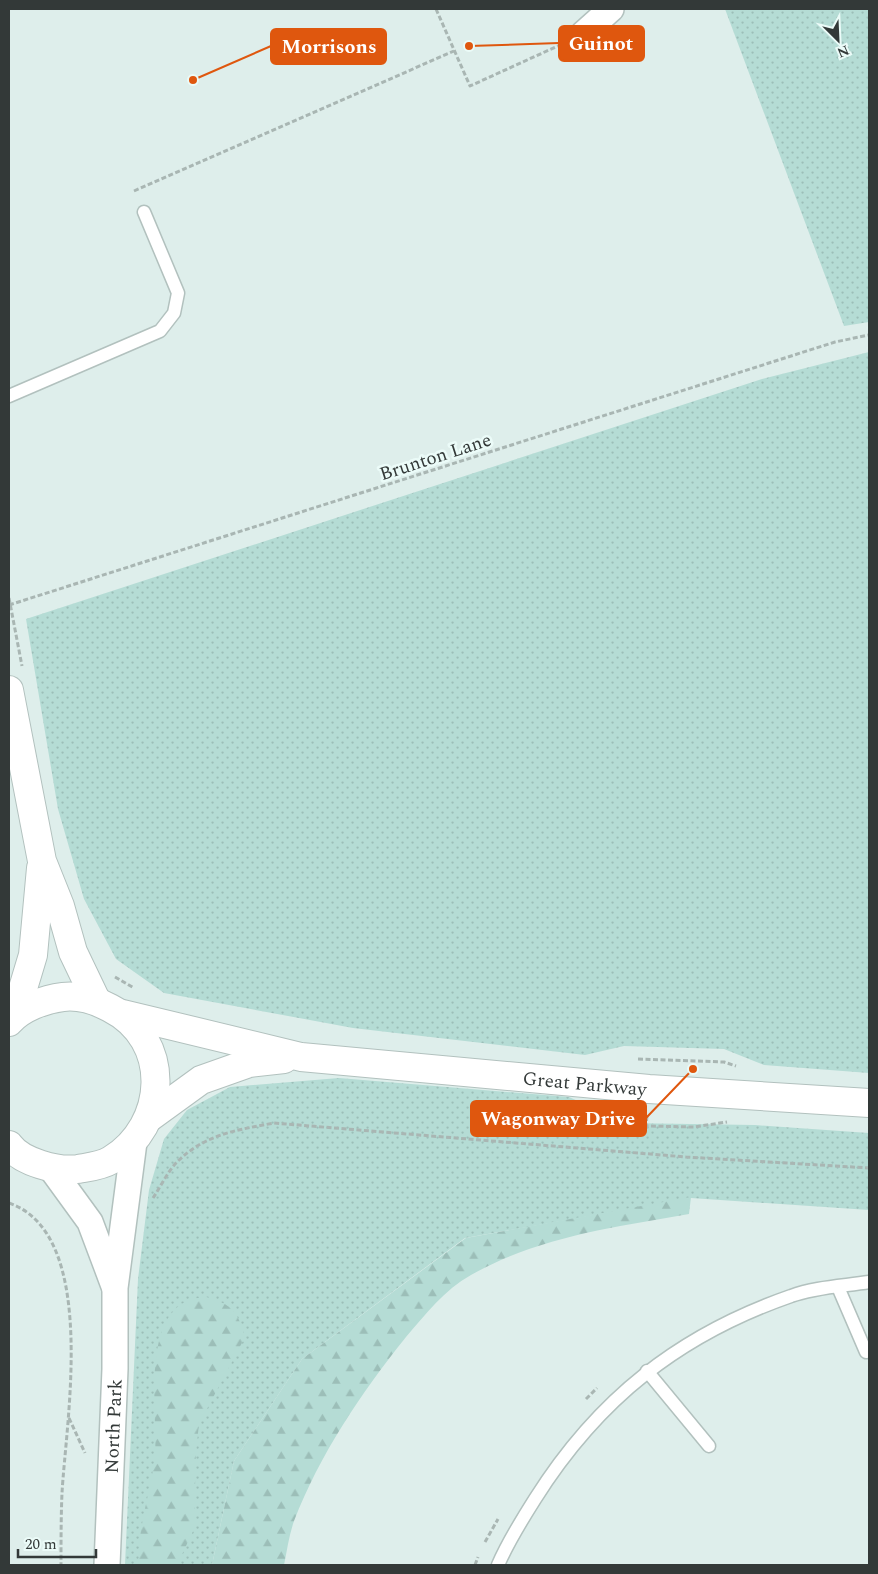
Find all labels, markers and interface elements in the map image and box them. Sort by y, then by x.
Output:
north arrow [813,15,863,65]
callout: Guinot [559,26,644,61]
callout: Morrisons [271,29,386,64]
text: Guinot [569,29,634,59]
text: Morrisons [281,32,377,62]
text: N [834,40,853,63]
street label: Brunton Lane [376,426,495,489]
street label: Great Parkway [521,1064,649,1105]
callout: Wagonway Drive [471,1101,646,1136]
text: Wagonway Drive [481,1104,635,1134]
street label: North Park [98,1378,131,1474]
scale bar [18,1526,95,1558]
text: 20 m [25,1533,57,1556]

